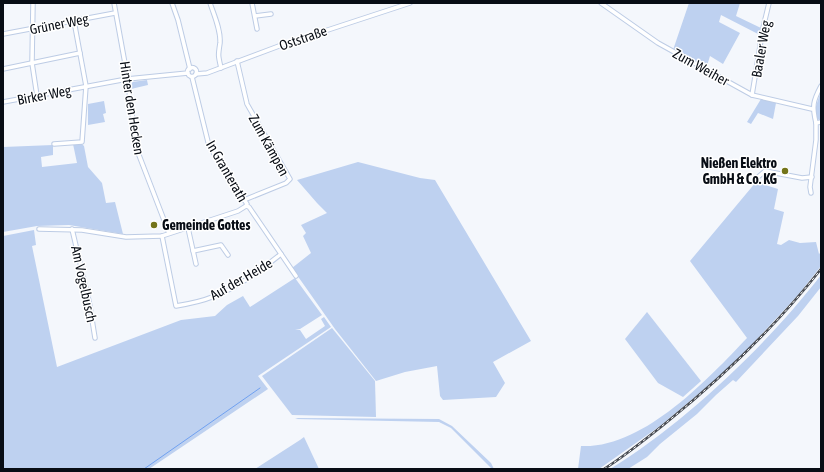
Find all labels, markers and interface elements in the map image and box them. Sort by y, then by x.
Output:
street label: Grüner Weg [28,10,90,38]
street label: Baaler Weg [748,19,774,79]
street label: Oststraße [277,22,329,54]
street label: Zum Weiher [670,45,733,89]
street label: Hinter den Hecken [117,60,147,156]
street label: Birker Weg [16,82,72,108]
street label: Zum Kämpen [246,111,292,179]
street label: In Granterath [203,137,251,205]
place label: Nießen Elektro GmbH & Co. KG [701,155,778,187]
marker: Nießen Elektro GmbH & Co. KG [780,166,790,176]
place label: Gemeinde Gottes [162,217,250,233]
marker: Gemeinde Gottes [149,220,159,230]
street label: Am Vogelbusch [68,244,100,324]
street label: Auf der Heide [207,255,275,303]

